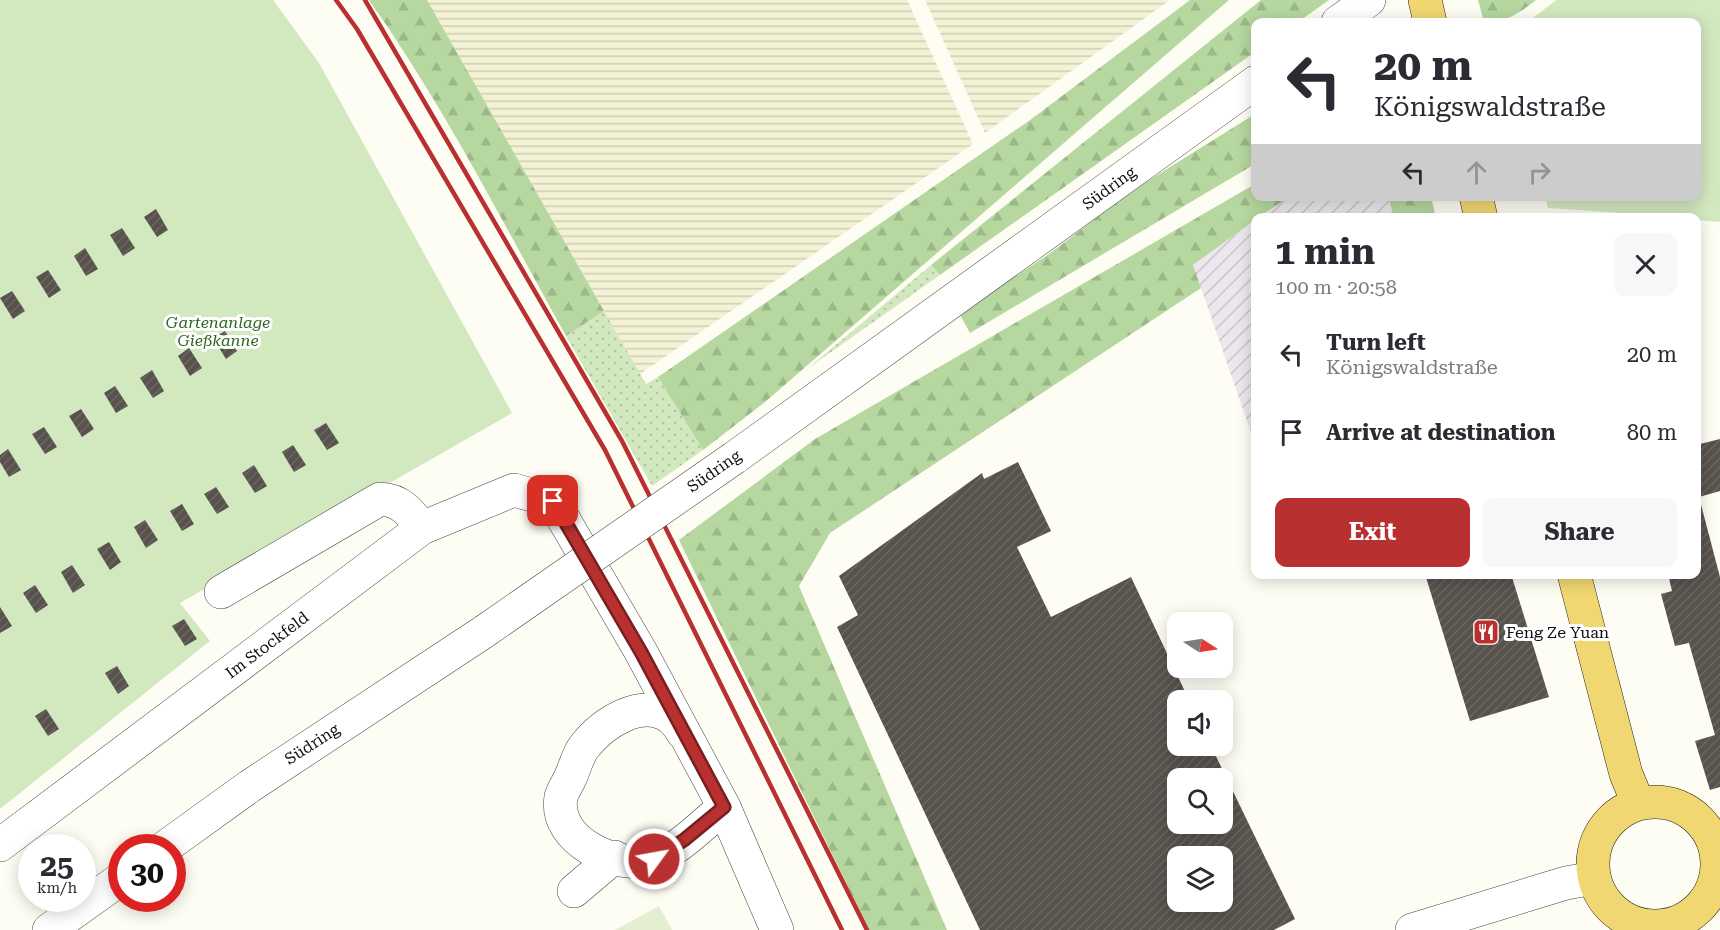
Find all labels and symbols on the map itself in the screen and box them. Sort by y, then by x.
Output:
street label: Südring [1079,162,1140,214]
park label: Gartenanlage Gießkanne [166,313,270,350]
street label: Südring [683,445,745,496]
pin [527,475,578,526]
street label: Im Stockfeld [222,608,312,682]
north arrow [1167,612,1233,678]
restaurant icon: Feng Ze Yuan [1471,617,1501,647]
place label: Feng Ze Yuan [1506,623,1609,642]
street label: Südring [281,719,344,769]
position arrow [622,827,686,891]
speed limit sign: 30 [108,834,186,912]

